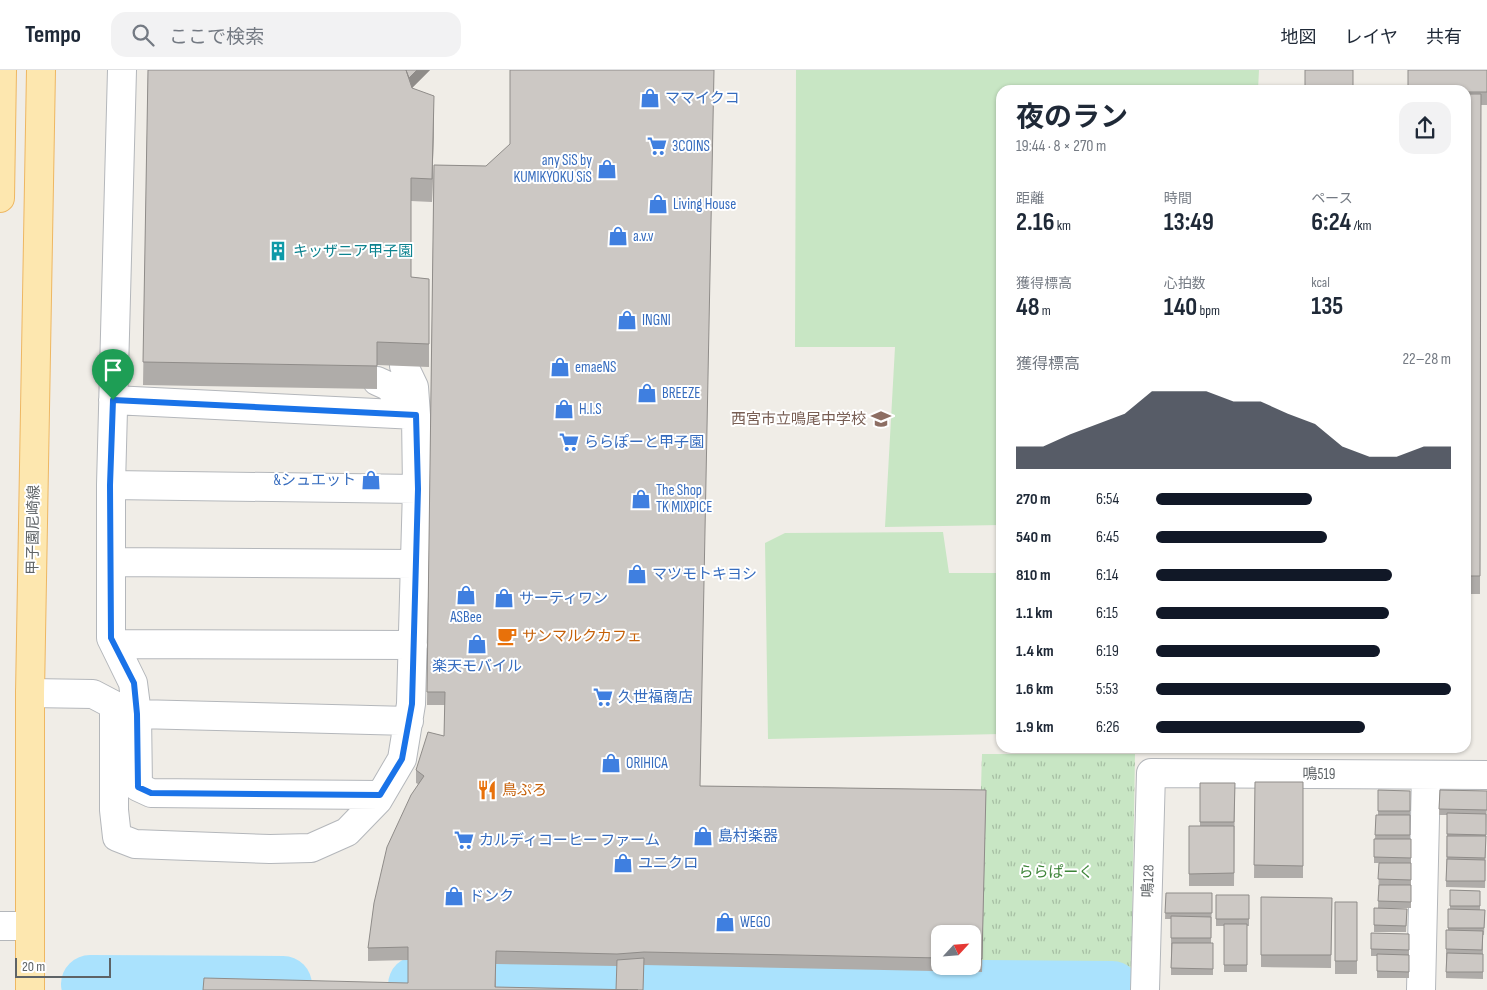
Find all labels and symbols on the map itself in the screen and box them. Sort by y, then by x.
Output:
shop icon: ママイクコ [639,87,661,109]
place label: ママイクコ [665,89,740,108]
supermarket icon: 3COINS [646,135,668,157]
place label: 3COINS [672,137,710,156]
place label: any SiS by KUMIKYOKU SiS [513,151,592,187]
shop icon: any SiS by KUMIKYOKU SiS [596,158,618,180]
shop icon: Living House [647,193,669,215]
place label: Living House [673,195,736,214]
shop icon: a.v.v [607,225,629,247]
place label: a.v.v [633,227,654,246]
building icon: キッザニア甲子園 [267,240,289,262]
place label: キッザニア甲子園 [293,242,413,261]
shop icon: INGNI [616,309,638,331]
place label: INGNI [642,311,671,330]
pin [92,349,134,400]
shop icon: emaeNS [549,356,571,378]
place label: emaeNS [575,358,617,377]
shop icon: BREEZE [636,382,658,404]
place label: BREEZE [662,384,700,403]
shop icon: H.I.S [553,398,575,420]
place label: H.I.S [579,400,602,419]
school or university icon: 西宮市立鳴尾中学校 [870,408,892,430]
place label: 西宮市立鳴尾中学校 [731,410,866,429]
supermarket icon: ららぽーと甲子園 [558,431,580,453]
place label: ららぽーと甲子園 [584,433,704,452]
shop icon: &シュエット [360,469,382,491]
place label: &シュエット [273,471,356,490]
place label: The Shop TK MIXPICE [656,481,712,517]
street label: 甲子園尼崎線 [23,485,44,575]
shop icon: The Shop TK MIXPICE [630,488,652,510]
shop icon: マツモトキヨシ [626,563,648,585]
place label: マツモトキヨシ [652,565,757,584]
shop icon: ASBee [455,584,477,606]
shop icon: サーティワン [493,587,515,609]
place label: サーティワン [519,589,608,608]
place label: ASBee [449,608,482,627]
cafe icon: サンマルクカフェ [496,625,518,647]
place label: サンマルクカフェ [522,627,642,646]
shop icon: 楽天モバイル [466,633,488,655]
place label: 楽天モバイル [432,657,522,676]
supermarket icon: 久世福商店 [592,686,614,708]
place label: 久世福商店 [618,688,693,707]
shop icon: ORIHICA [600,752,622,774]
place label: ORIHICA [626,754,668,773]
street label: 鳴519 [1303,765,1335,784]
restaurant icon: 鳥ぷろ [476,779,498,801]
place label: 鳥ぷろ [502,781,547,800]
shop icon: 島村楽器 [692,825,714,847]
place label: 島村楽器 [718,827,778,846]
supermarket icon: カルディコーヒー ファーム [453,829,475,851]
place label: カルディコーヒー ファーム [479,831,660,850]
shop icon: ユニクロ [612,852,634,874]
place label: ユニクロ [638,854,698,873]
park label: ららぱーく [1018,863,1094,882]
street label: 鳴128 [1138,864,1159,898]
shop icon: ドンク [443,885,465,907]
place label: ドンク [469,887,514,906]
shop icon: WEGO [714,911,736,933]
place label: WEGO [740,913,771,932]
north arrow [931,925,981,975]
scale bar [15,955,111,978]

